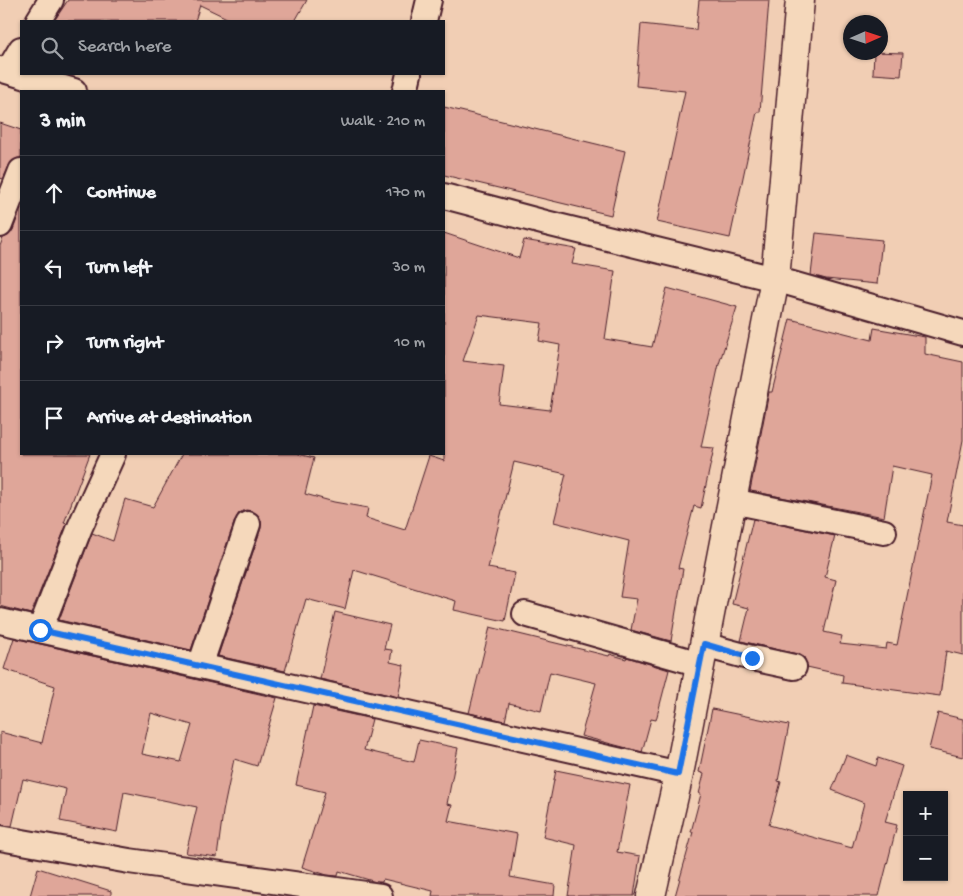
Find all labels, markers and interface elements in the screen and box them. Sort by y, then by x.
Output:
north arrow [843,15,888,60]
search box [20,20,445,75]
icon: search [38,34,66,62]
text: Search here [78,36,172,59]
text: 3 min [40,110,85,135]
text: Walk · 210 m [341,113,425,132]
icon: ahead [40,179,68,207]
text: Continue [87,182,156,205]
text: 170 m [386,184,425,203]
icon: left [40,254,68,282]
text: Turn left [87,257,151,280]
text: 30 m [392,259,425,278]
icon: right [40,329,68,357]
text: Turn right [87,332,163,355]
text: 10 m [394,334,425,353]
icon: arrive [40,404,68,432]
text: Arrive at destination [87,407,251,430]
route start [29,619,52,642]
route end [741,647,764,670]
map controls [903,791,948,881]
button: + [903,791,948,836]
button: − [903,836,948,881]

